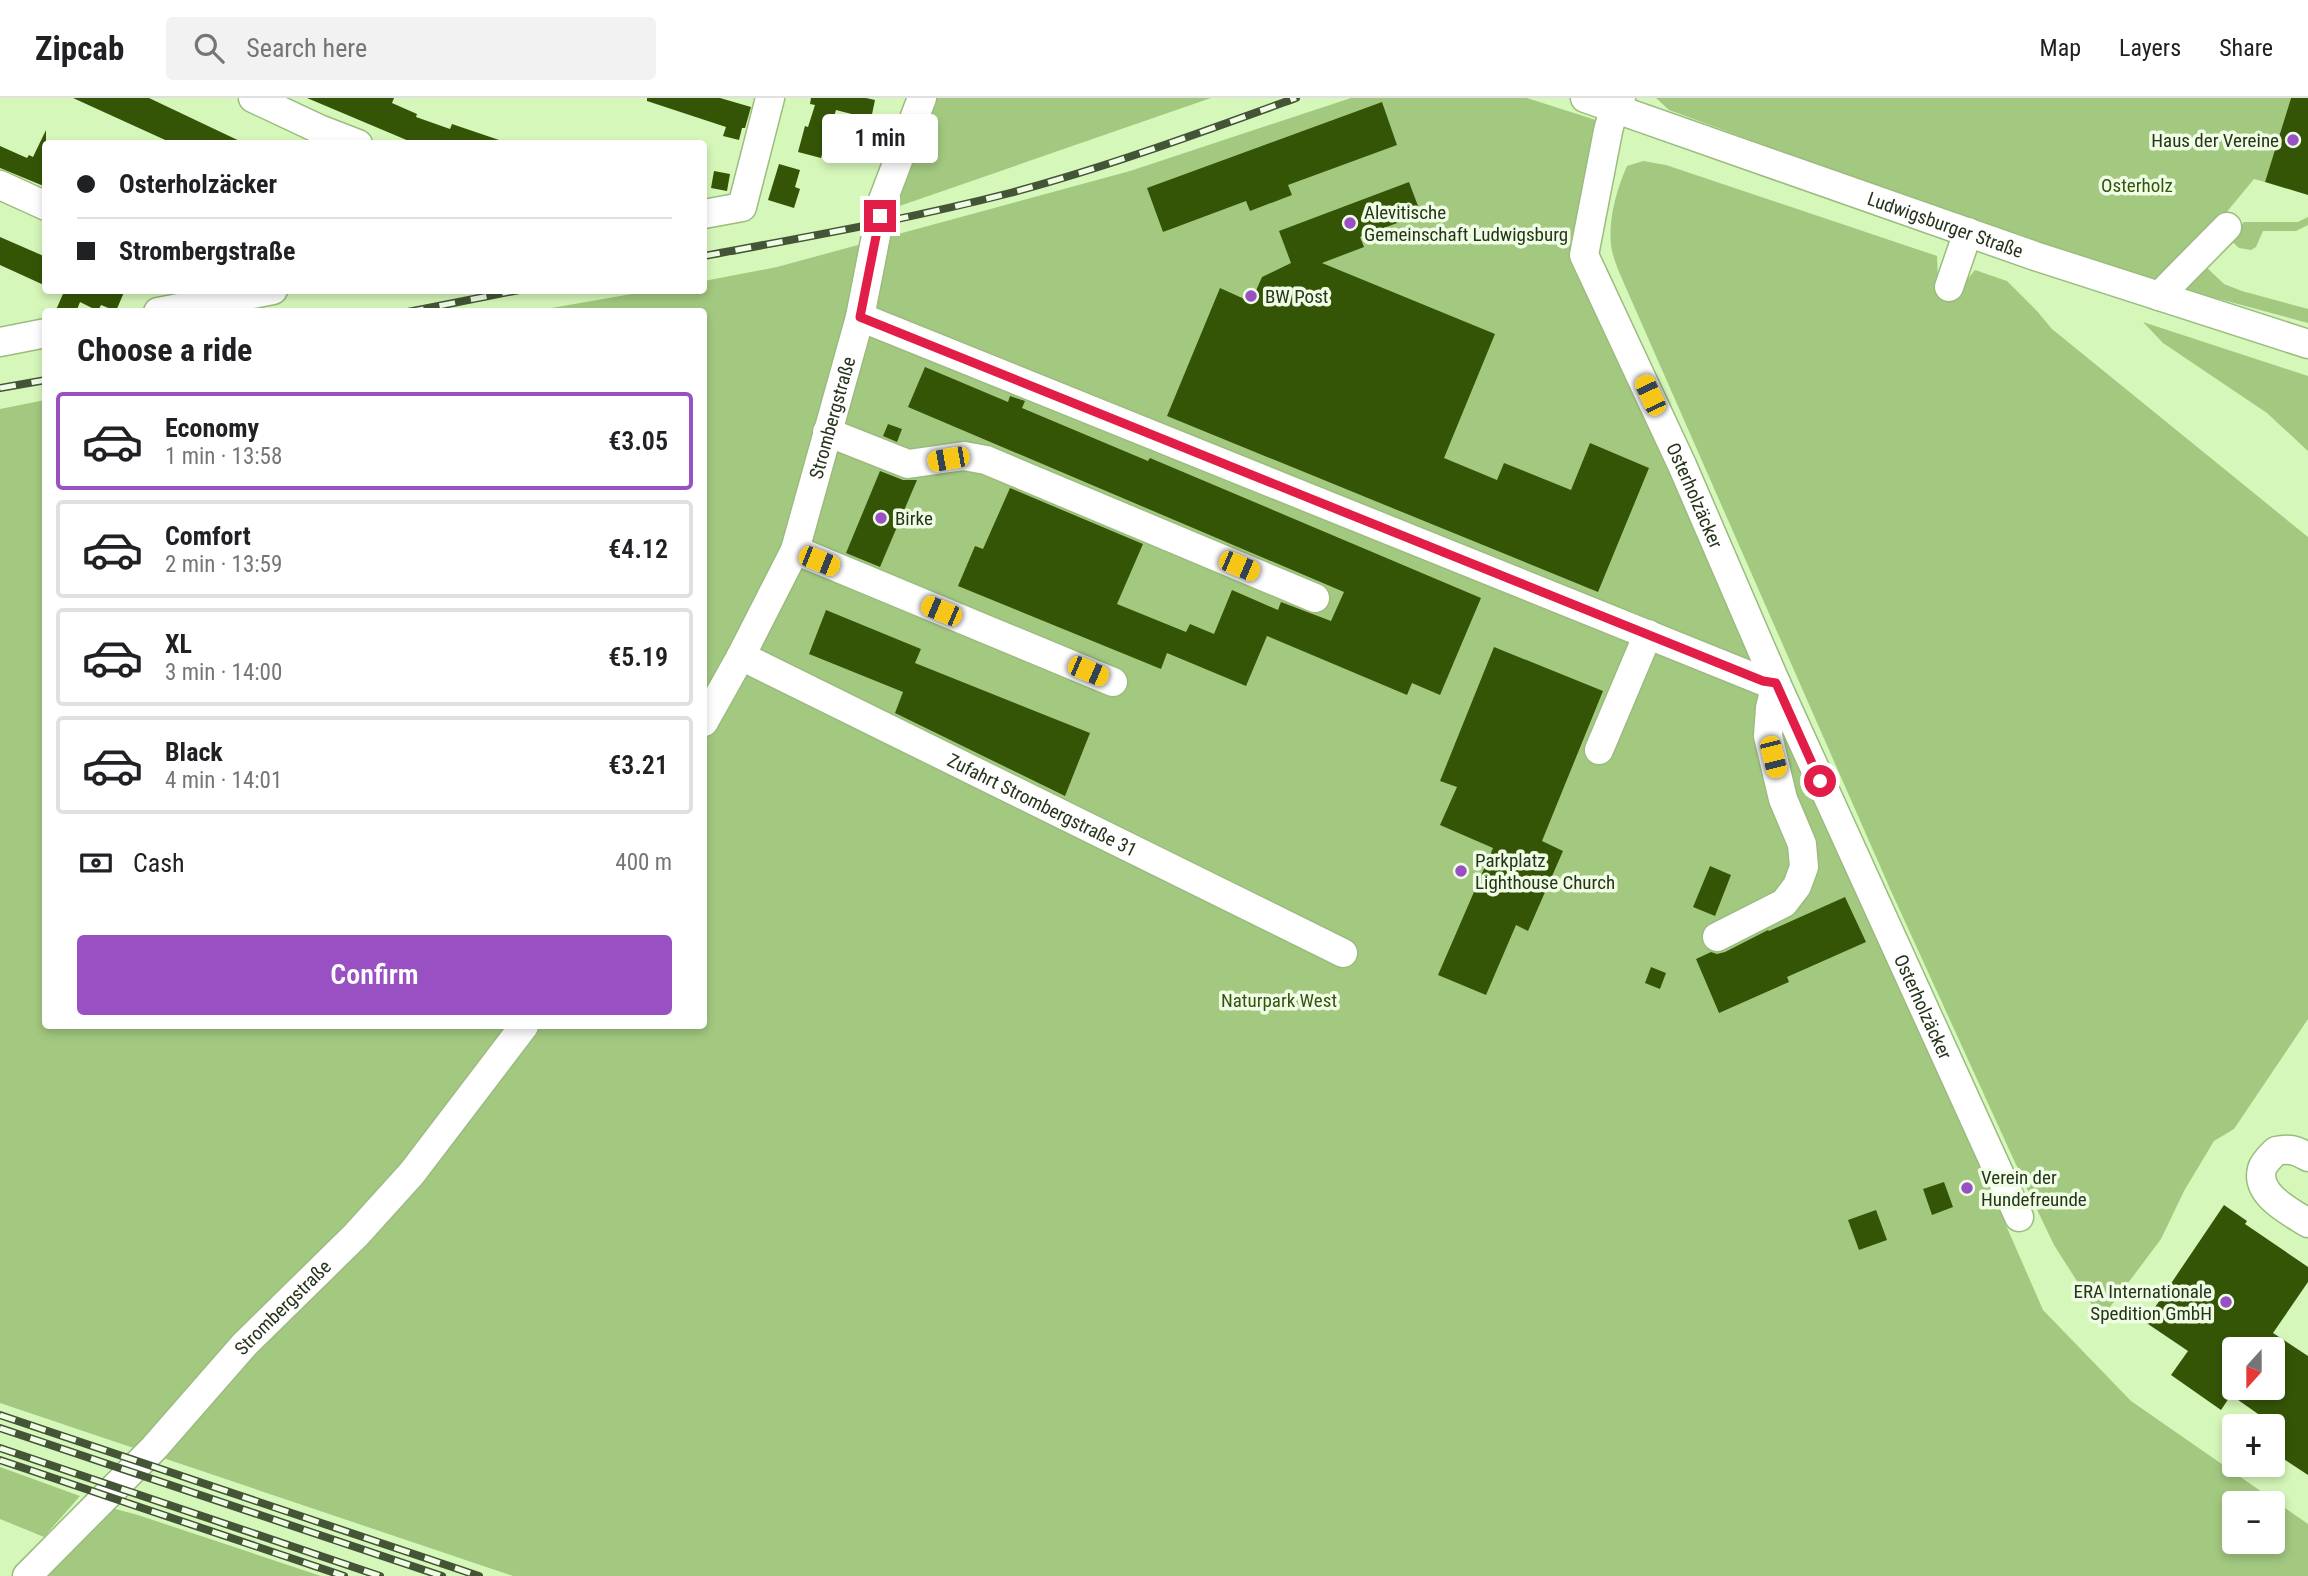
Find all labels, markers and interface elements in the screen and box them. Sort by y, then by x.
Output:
search box [166,17,656,80]
text: Zipcab [35,29,124,68]
icon: search [190,29,228,67]
text: Search here [246,33,367,63]
text: Map [2040,34,2081,62]
text: Layers [2119,34,2181,62]
text: Share [2219,34,2273,62]
callout: 1 min [822,115,938,164]
text: 1 min [855,125,905,152]
place label: Haus der Vereine [2151,129,2279,152]
marker: Haus der Vereine [2285,132,2301,148]
text: Osterholzäcker [119,169,277,199]
park label: Osterholz [2101,174,2173,197]
street label: Ludwigsburger Straße [1864,187,2026,263]
route end [864,200,896,232]
place label: Alevitische Gemeinschaft Ludwigsburg [1364,201,1568,246]
marker: Alevitische Gemeinschaft Ludwigsburg [1342,215,1358,231]
text: Strombergstraße [119,236,295,266]
place label: BW Post [1265,285,1328,308]
marker: BW Post [1243,288,1259,304]
text: Choose a ride [77,331,252,369]
street label: Strombergstraße [804,354,860,481]
car [1632,372,1669,418]
icon: car [81,410,144,473]
text: Economy [165,413,259,443]
text: €3.05 [608,426,668,456]
street label: Osterholzäcker [1662,439,1728,552]
text: 1 min · 13:58 [165,443,282,470]
car [926,445,971,473]
place label: Birke [895,507,933,530]
marker: Birke [873,510,889,526]
icon: car [81,518,144,581]
text: Comfort [165,521,251,551]
text: €4.12 [608,534,668,564]
car [796,543,843,579]
car [1216,548,1263,584]
text: 2 min · 13:59 [165,551,282,578]
car [918,593,965,629]
icon: car [81,626,144,689]
text: XL [165,629,192,659]
text: €5.19 [608,642,668,672]
car [1065,653,1112,689]
text: 3 min · 14:00 [165,659,282,686]
icon: car [81,734,144,797]
car [1758,734,1789,780]
text: Black [165,737,223,767]
street label: Zufahrt Strombergstraße 31 [944,748,1141,861]
text: €3.21 [608,750,668,780]
route start [1804,765,1836,797]
text: 4 min · 14:01 [165,767,282,794]
icon: cash [77,844,115,882]
text: Cash [133,848,185,878]
text: 400 m [615,849,672,876]
place label: Parkplatz Lighthouse Church [1475,849,1615,894]
marker: Parkplatz Lighthouse Church [1453,863,1469,879]
button: Confirm [77,935,672,1015]
street label: Osterholzäcker [1889,951,1957,1063]
park label: Naturpark West [1221,989,1337,1012]
place label: Verein der Hundefreunde [1981,1166,2087,1211]
marker: Verein der Hundefreunde [1959,1180,1975,1196]
street label: Strombergstraße [229,1255,335,1359]
place label: ERA Internationale Spedition GmbH [2073,1280,2212,1325]
marker: ERA Internationale Spedition GmbH [2218,1294,2234,1310]
north arrow [2222,1337,2286,1400]
map controls [2222,1337,2285,1554]
button: + [2222,1414,2285,1477]
button: − [2222,1491,2285,1554]

